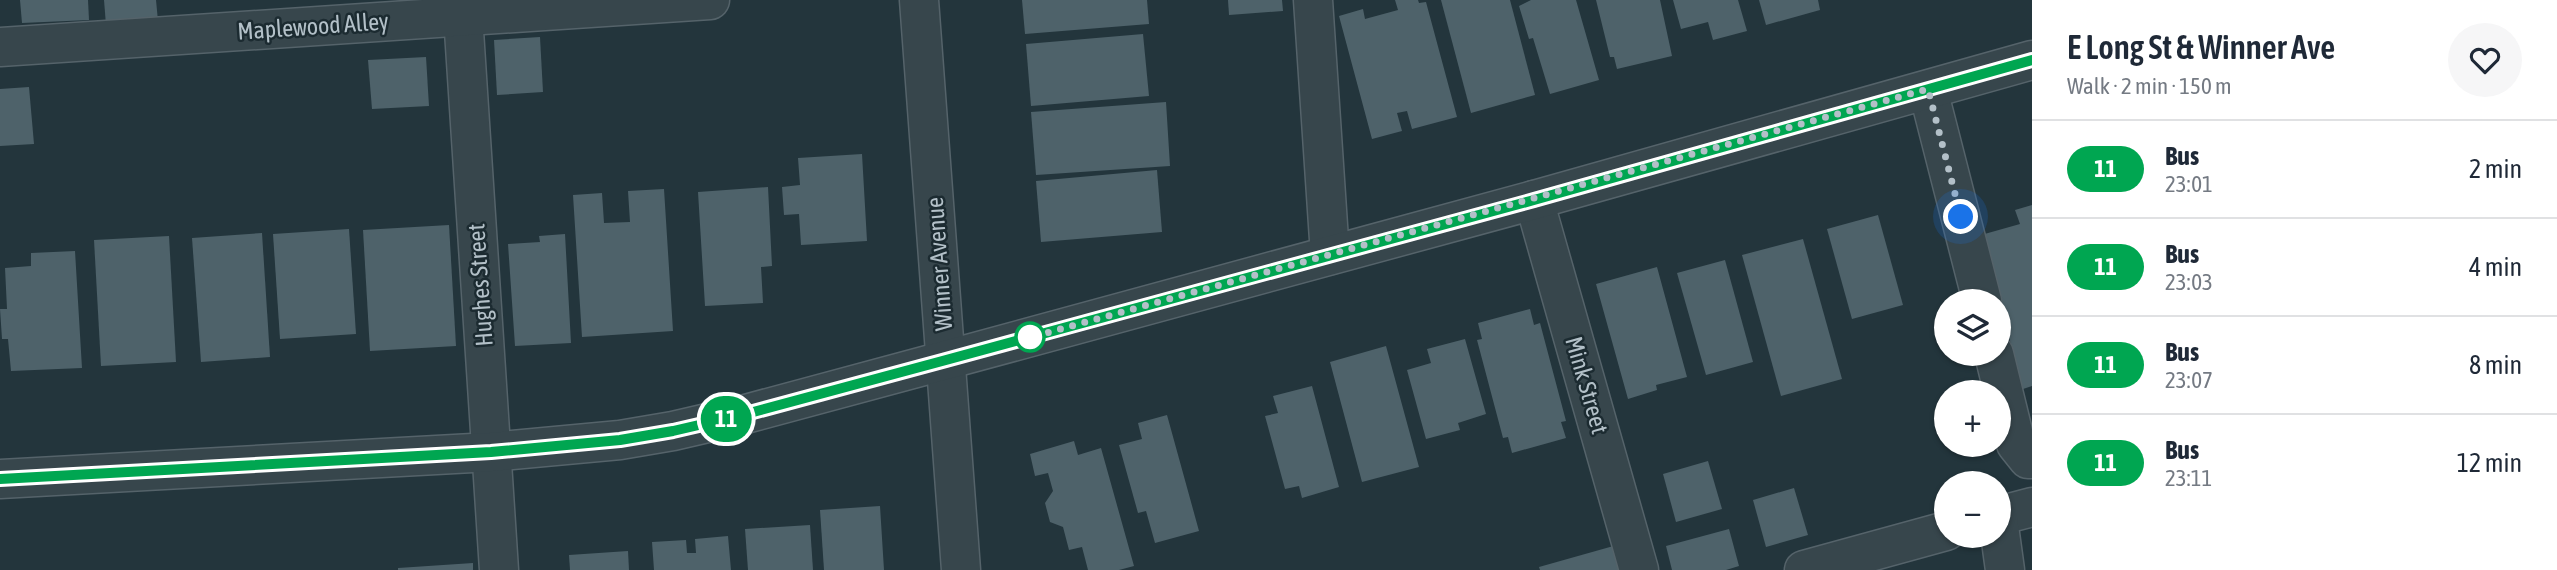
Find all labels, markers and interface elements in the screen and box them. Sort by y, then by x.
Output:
street label: Maplewood Alley [236,7,390,45]
button: heart [2448,23,2522,97]
text: E Long St & Winner Ave [2067,28,2335,66]
text: Walk · 2 min · 150 m [2067,73,2231,99]
text: Bus [2165,141,2199,171]
text: 2 min [2469,154,2522,184]
text: 11 [2094,155,2117,182]
text: 23:01 [2165,171,2213,197]
street label: Winner Avenue [921,196,957,332]
your location [1943,199,1978,234]
street label: Hughes Street [462,223,498,347]
text: Bus [2165,239,2199,269]
text: 4 min [2469,252,2522,282]
text: 11 [2094,253,2117,280]
text: 23:03 [2165,269,2213,295]
map controls [1934,289,2011,548]
button: layers [1934,289,2011,366]
unlabelled marker [1015,322,1045,352]
street label: Mink Street [1560,333,1614,437]
text: Bus [2165,337,2199,367]
text: 8 min [2469,350,2522,380]
text: 11 [2094,351,2117,378]
text: 23:07 [2165,367,2213,393]
button: + [1934,380,2011,457]
line badge: 11 [694,396,758,442]
text: 11 [715,405,737,432]
text: Bus [2165,435,2199,465]
text: 12 min [2457,448,2522,478]
text: 11 [2094,449,2117,476]
text: 23:11 [2165,465,2212,491]
button: − [1934,471,2011,548]

